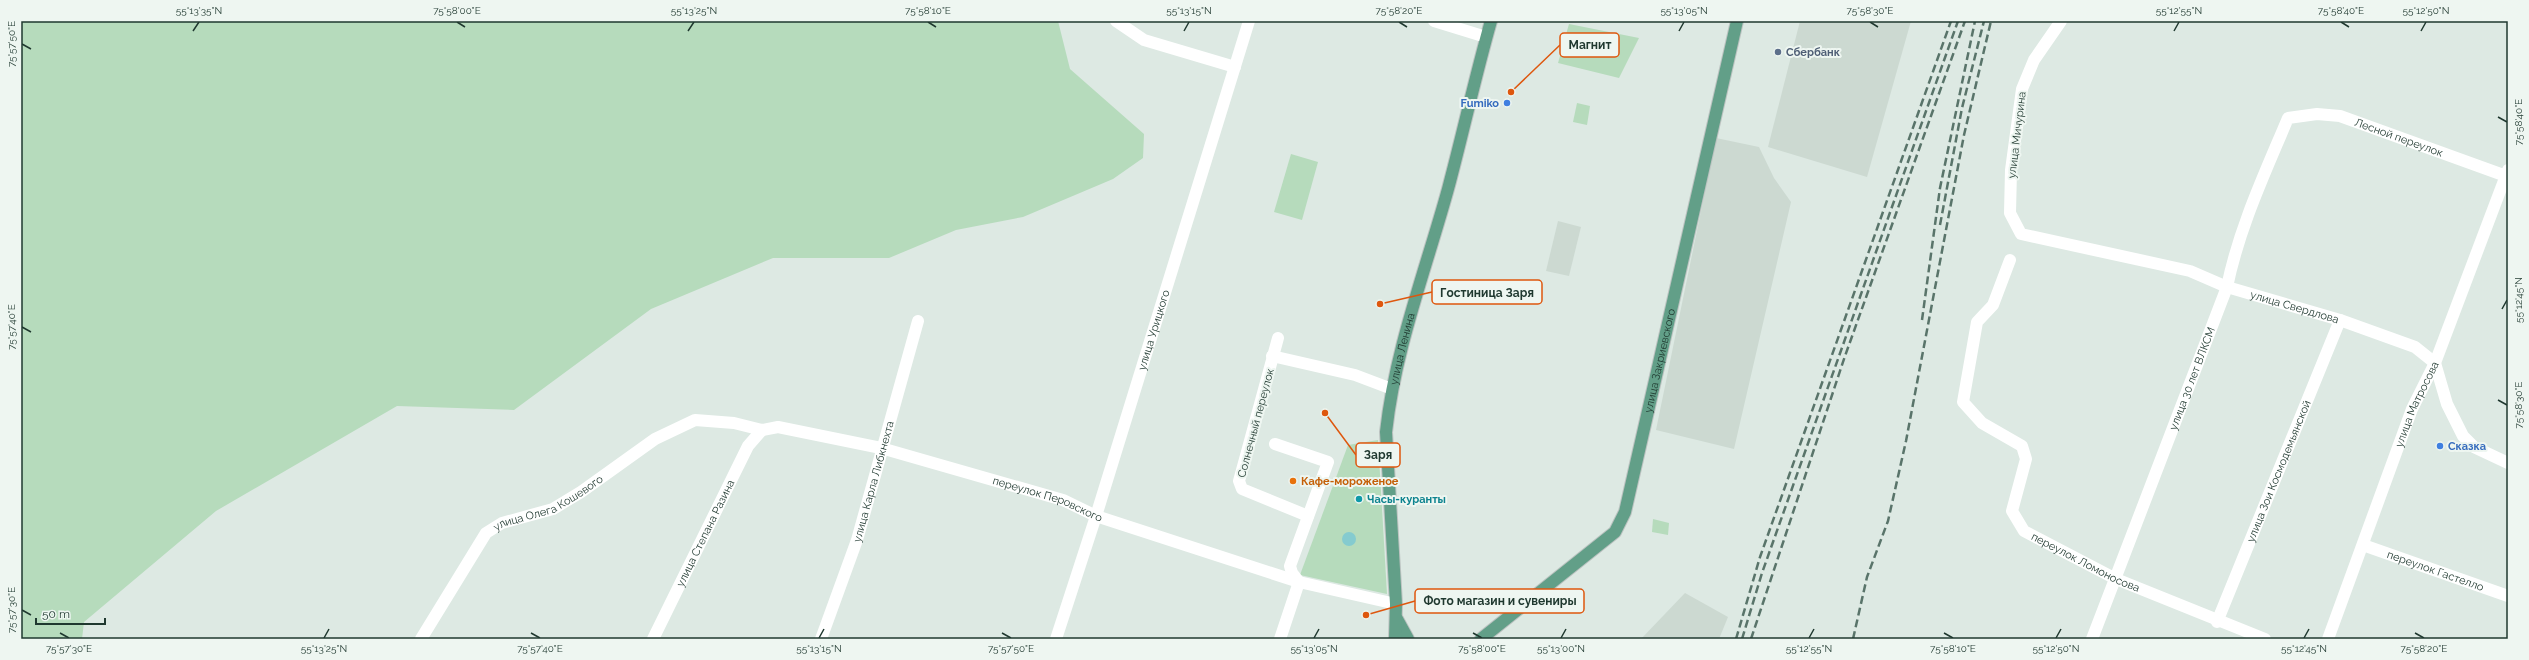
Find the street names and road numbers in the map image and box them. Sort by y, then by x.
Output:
street label: улица Мичурина [2005,91,2029,179]
street label: Лесной переулок [2353,115,2445,159]
street label: улица Урицкого [1135,288,1172,372]
street label: улица Свердлова [2249,288,2340,326]
street label: улица Закриевского [1641,307,1678,414]
street label: улица Ленина [1387,311,1417,386]
street label: улица 30 лет ВЛКСМ [2166,325,2218,432]
street label: улица Матросова [2392,359,2441,449]
street label: Солнечный переулок [1235,367,1277,479]
street label: улица Зои Космодемьянской [2244,398,2313,544]
street label: улица Карла Либкнехта [850,419,896,544]
street label: улица Олега Кошевого [491,472,606,533]
street label: переулок Перовского [991,474,1105,524]
street label: улица Степана Разина [673,478,737,589]
street label: переулок Ломоносова [2029,530,2142,594]
street label: переулок Гастелло [2386,548,2486,594]

